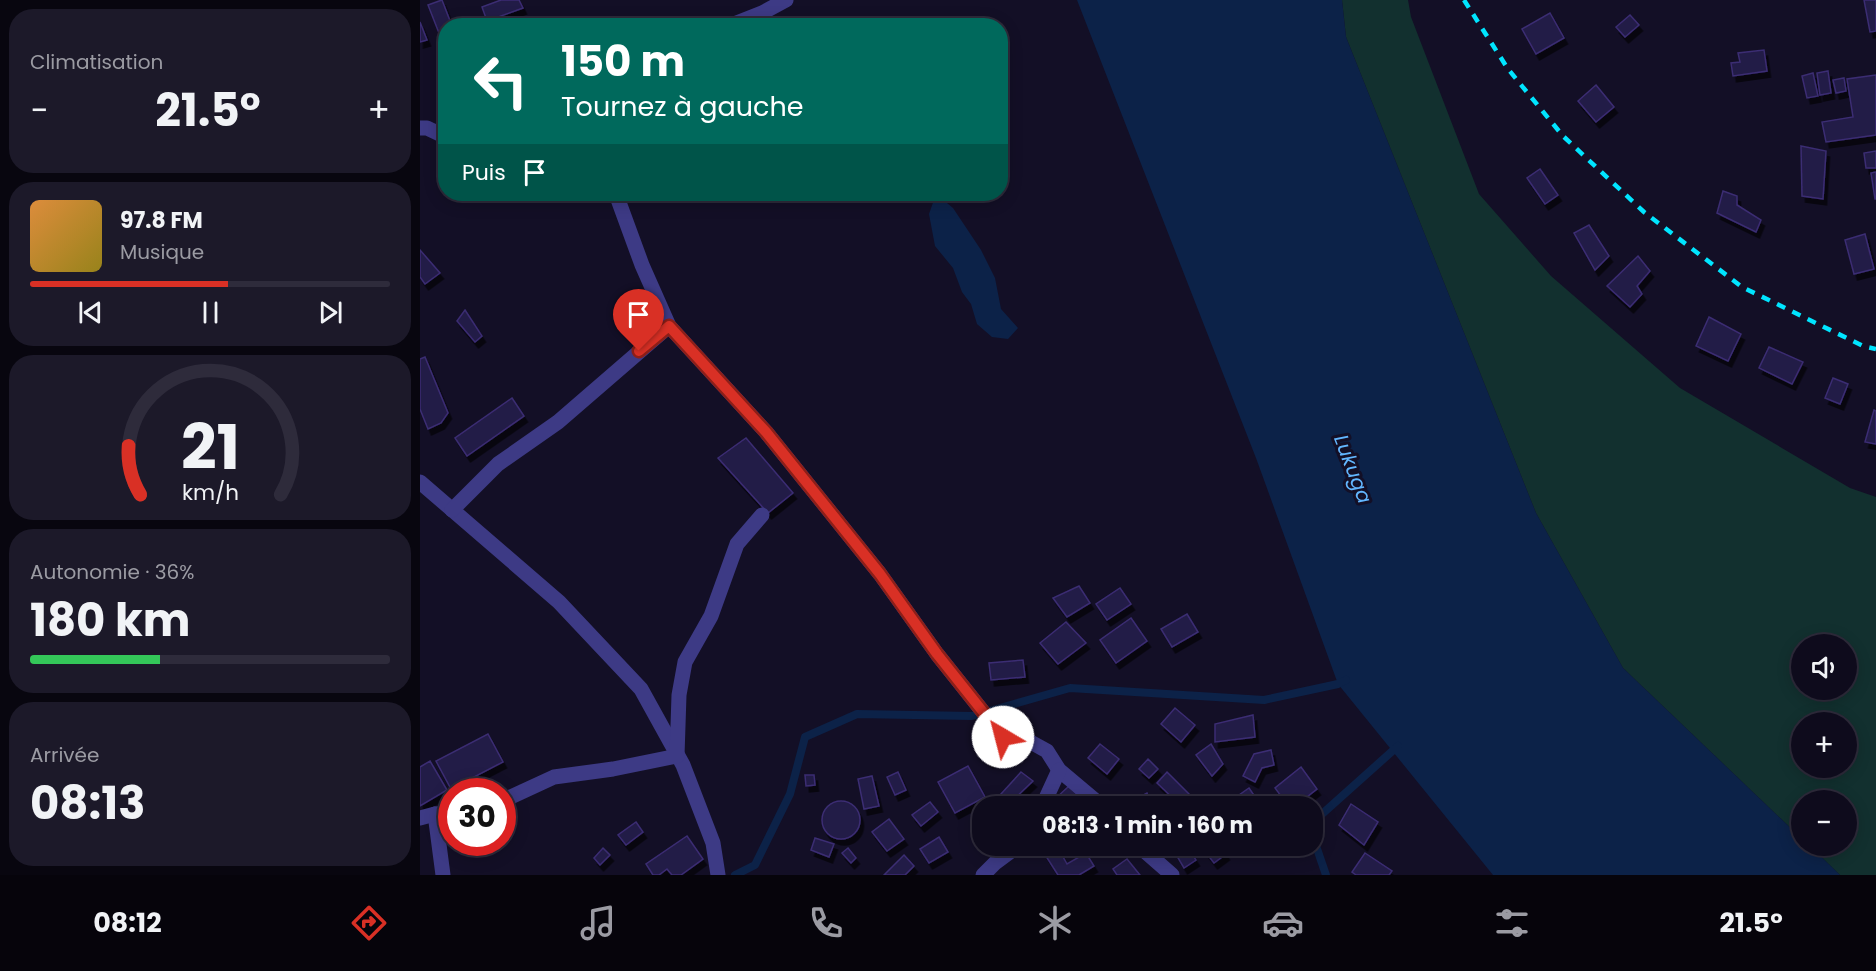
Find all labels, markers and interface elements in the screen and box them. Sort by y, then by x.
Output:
text: 150 m [561,32,685,91]
icon: left [462,42,540,120]
text: Climatisation [30,48,163,76]
text: 21.5° [155,79,261,142]
text: − [30,87,48,134]
text: + [367,87,390,134]
text: Tournez à gauche [561,88,803,125]
icon: arrive [518,156,551,189]
text: Puis [462,157,506,188]
text: 97.8 FM [120,205,203,236]
text: Musique [120,238,204,266]
pin [613,289,664,351]
icon: previous [74,296,107,329]
icon: pause [194,296,227,329]
icon: next [314,296,347,329]
icon: arrive [622,298,655,331]
text: 21 [180,403,240,491]
water label: Lukuga [1327,431,1379,507]
text: km/h [181,477,239,508]
text: Autonomie · 36% [30,558,194,586]
text: 180 km [30,589,190,652]
map controls [1791,634,1857,856]
button: sound [1791,634,1857,700]
position arrow [971,705,1035,769]
button: + [1791,712,1857,778]
text: Arrivée [30,741,99,769]
text: 08:13 [30,772,145,835]
speed limit sign: 30 [438,778,516,856]
button: − [1791,790,1857,856]
text: 08:13 · 1 min · 160 m [1042,810,1253,841]
icon: directions [348,902,390,944]
icon: music [577,902,619,944]
icon: phone [805,902,847,944]
icon: climate [1034,902,1076,944]
icon: car [1262,902,1304,944]
icon: filters [1491,902,1533,944]
text: 08:12 [93,904,162,941]
text: 21.5° [1719,904,1783,941]

